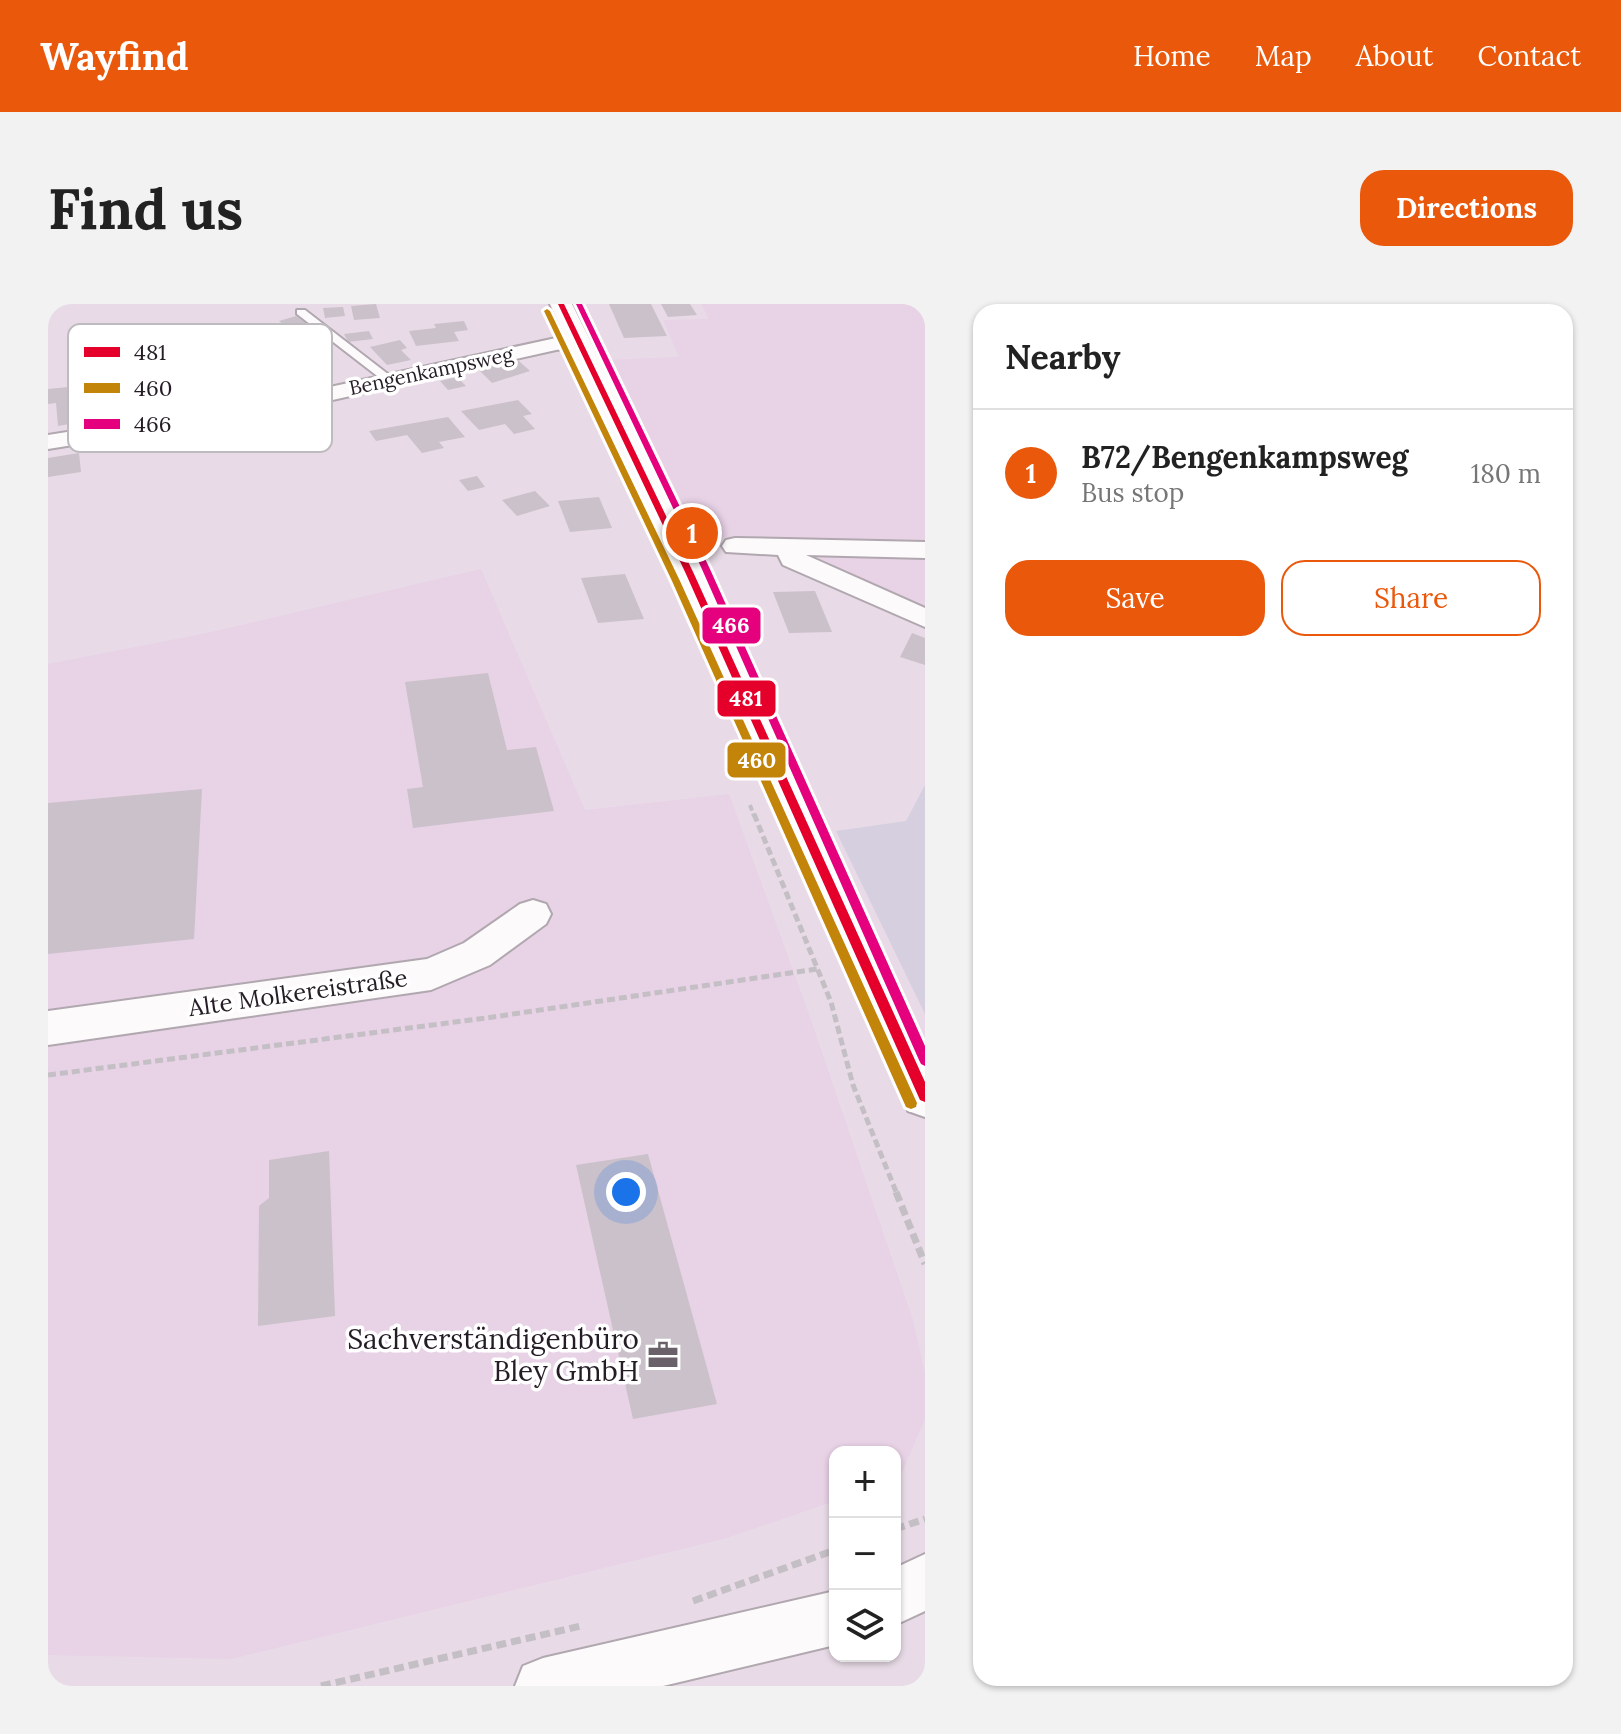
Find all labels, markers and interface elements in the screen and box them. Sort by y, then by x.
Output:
text: Wayfind [40,32,189,80]
text: Home [1133,38,1211,74]
text: Map [1255,38,1312,74]
text: About [1356,38,1433,74]
text: Contact [1477,38,1581,74]
button: Directions [1360,170,1573,246]
text: Find us [48,173,243,244]
legend [68,324,332,452]
text: Nearby [1005,335,1121,378]
text: 481 [134,338,166,366]
street label: Bengenkampsweg [347,341,516,400]
text: 460 [134,374,172,402]
text: 466 [134,410,171,438]
text: B72/Bengenkampsweg [1081,438,1408,476]
text: 1 [1026,457,1036,490]
text: 180 m [1471,457,1541,490]
text: Bus stop [1081,476,1184,509]
pin: 1 [666,503,718,563]
button: Save [1005,560,1265,636]
button: Share [1281,560,1541,636]
line badge: 466 [701,606,762,645]
text: 466 [712,611,750,639]
line badge: 481 [716,679,777,718]
text: 481 [729,684,763,712]
line badge: 460 [726,741,787,779]
text: 460 [738,746,776,774]
street label: Alte Molkereistraße [186,962,409,1023]
your location [606,1172,646,1212]
place label: Sachverständigenbüro Bley GmbH [347,1321,639,1389]
office icon: Sachverständigenbüro Bley GmbH [646,1338,680,1372]
map controls [829,1446,901,1662]
button: + [829,1446,901,1518]
button: − [829,1518,901,1590]
button: layers [829,1590,901,1662]

